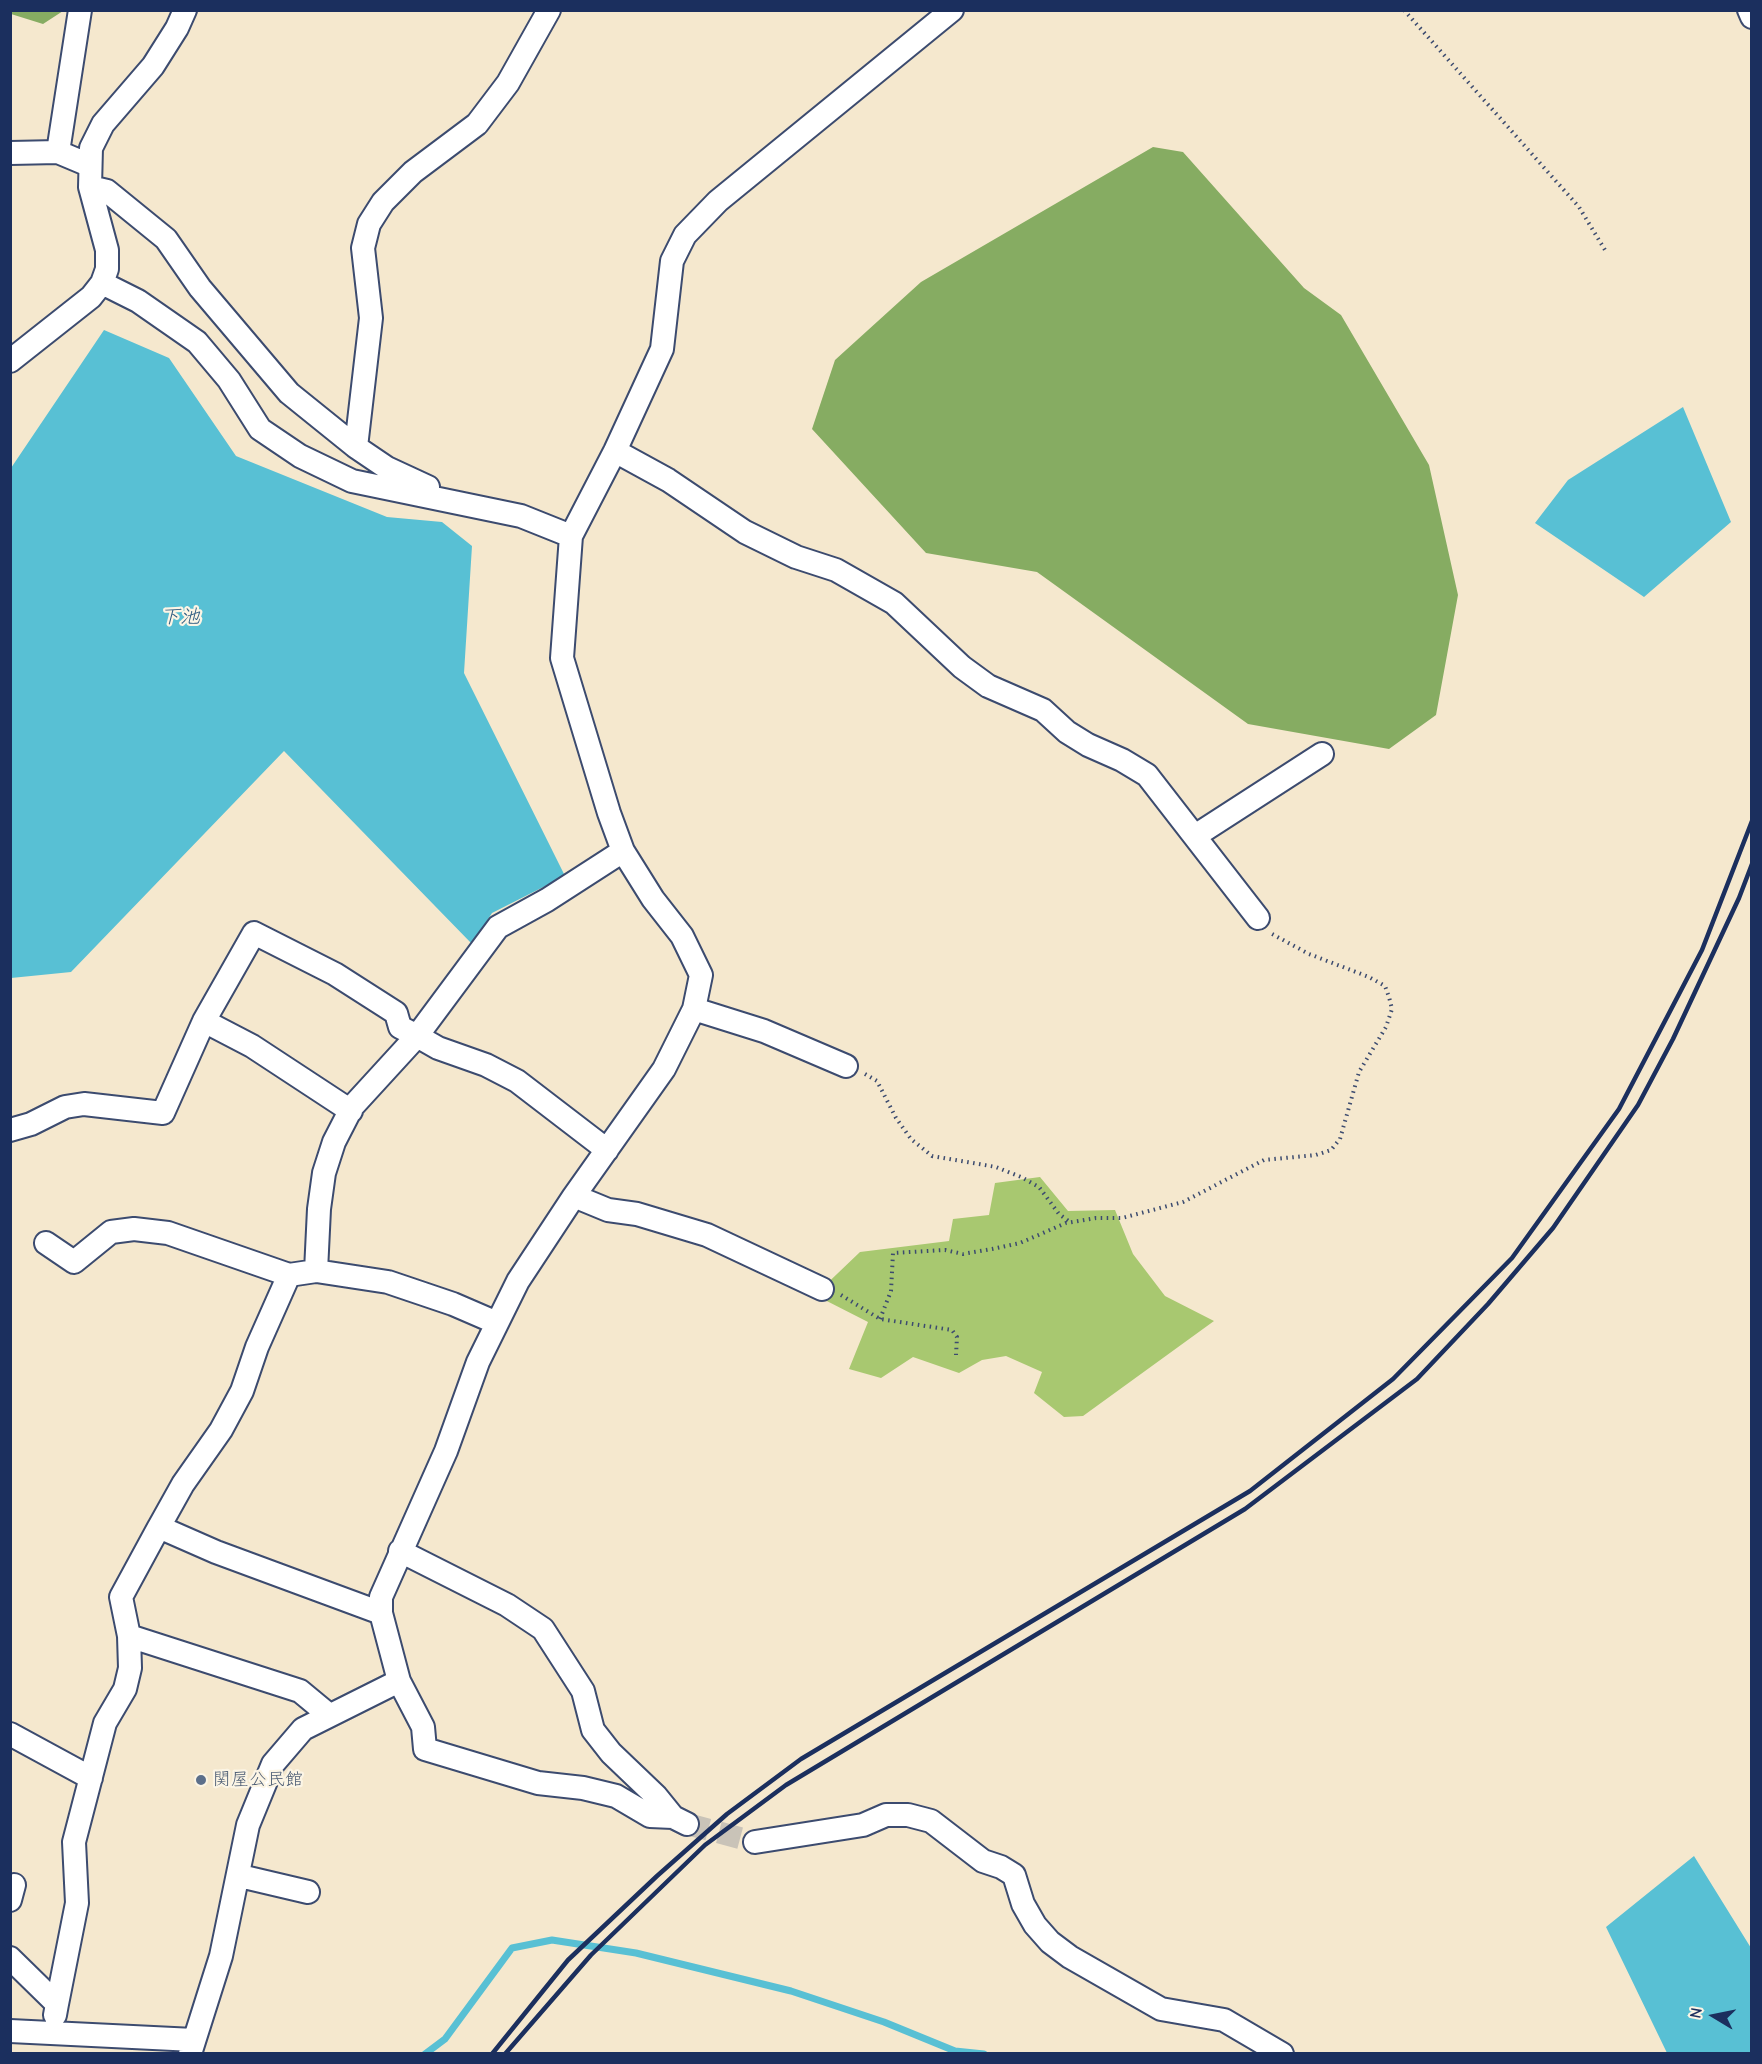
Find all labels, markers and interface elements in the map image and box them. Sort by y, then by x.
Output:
water label: 下池 [160,605,200,629]
place label: 関屋公民館 [213,1769,303,1791]
marker: 関屋公民館 [194,1773,208,1787]
north arrow [1684,1986,1744,2046]
text: N [1687,2006,1706,2020]

